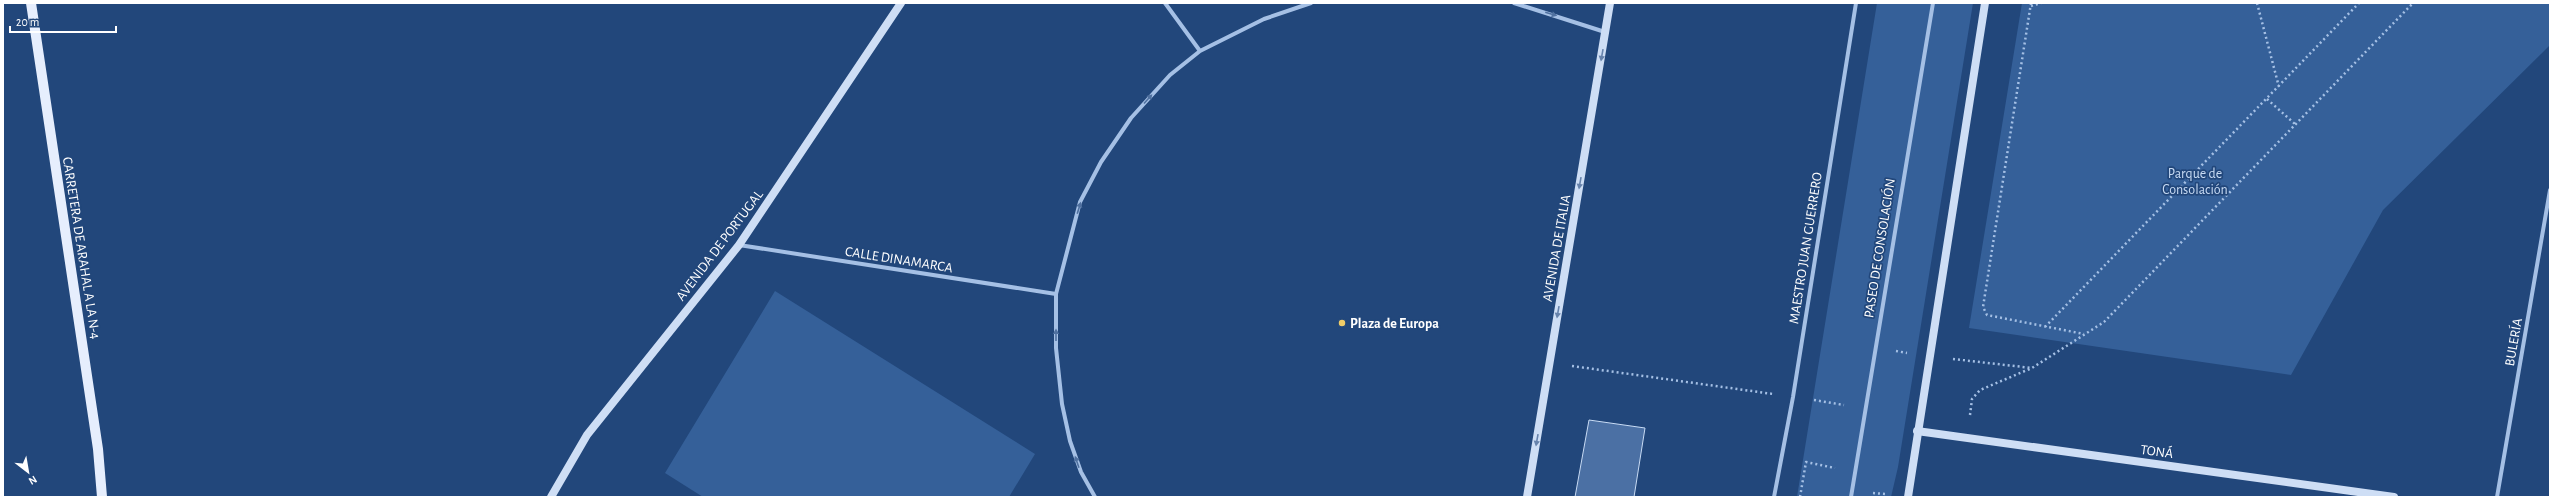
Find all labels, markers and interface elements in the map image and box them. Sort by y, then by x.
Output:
scale bar [10,8,116,34]
one-way arrow [1546,11,1558,17]
text: 20 m [16,16,39,28]
one-way arrow [1599,49,1605,61]
one-way arrow [1144,94,1153,104]
street label: CARRETERA DE ARAHAL A LA N-4 [60,156,102,340]
park label: Parque de Consolación [2162,167,2228,197]
street label: MAESTRO JUAN GUERRERO [1787,171,1825,325]
one-way arrow [1577,177,1583,190]
street label: PASEO DE CONSOLACIÓN [1859,177,1898,319]
street label: AVENIDA DE PORTUGAL [674,188,766,304]
street label: AVENIDA DE ITALIA [1541,194,1573,303]
one-way arrow [1076,201,1082,213]
street label: CALLE DINAMARCA [844,245,954,275]
one-way arrow [1555,306,1561,318]
place label: Plaza de Europa [1350,317,1439,331]
street label: BULERÍA [2500,317,2525,367]
marker: Plaza de Europa [1337,318,1347,328]
one-way arrow [1053,328,1059,341]
one-way arrow [1534,434,1540,446]
street label: TONÁ [2140,440,2175,461]
north arrow [8,452,48,492]
one-way arrow [1074,456,1080,468]
text: N [27,473,39,487]

